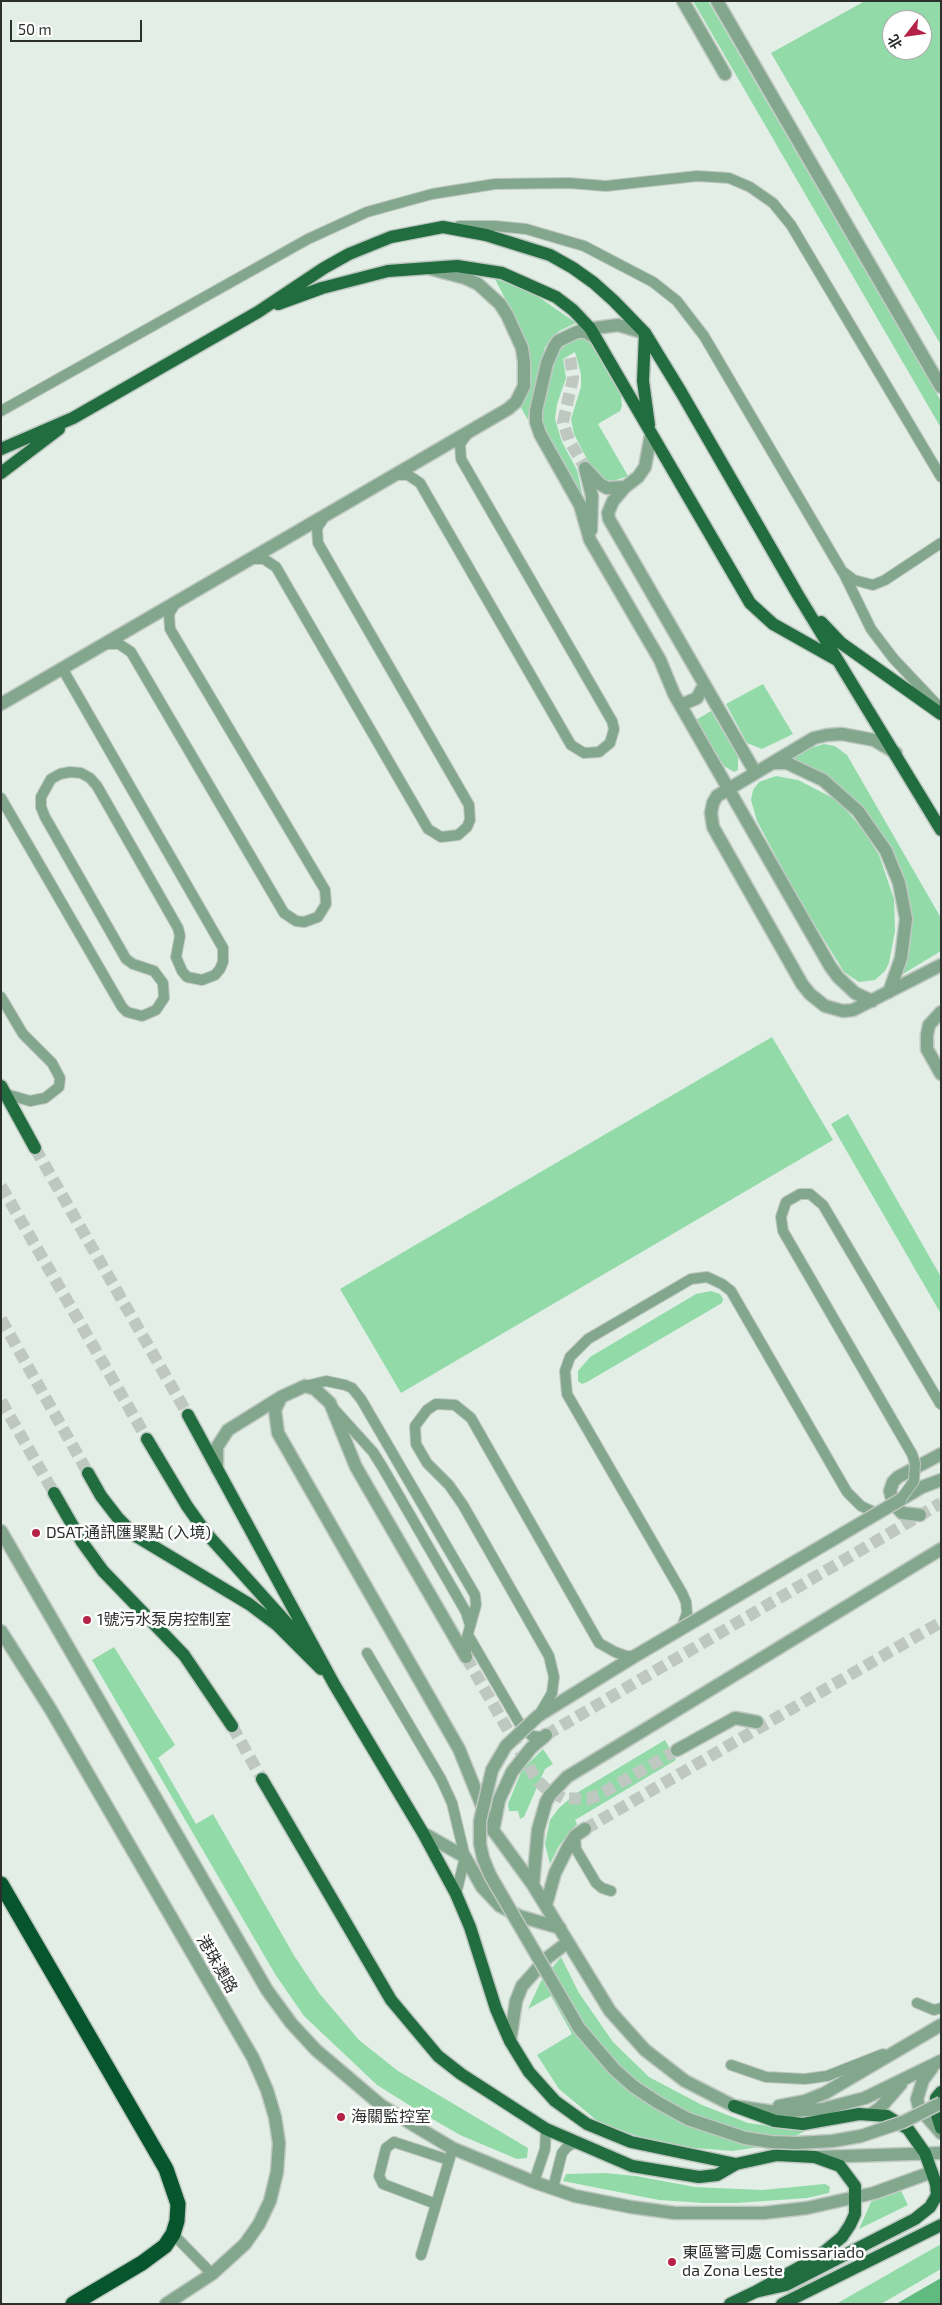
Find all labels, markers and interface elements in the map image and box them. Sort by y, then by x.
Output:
scale bar [12,10,145,42]
north arrow [882,10,932,60]
text: 50 m [18,20,52,38]
text: 北 [884,32,905,53]
place label: DSAT通訊匯聚點 (入境) [46,1523,211,1543]
marker: DSAT通訊匯聚點 (入境) [30,1527,42,1539]
place label: 1號污水泵房控制室 [97,1610,231,1630]
marker: 1號污水泵房控制室 [81,1614,93,1626]
street label: 港珠澳路 [193,1931,241,1997]
place label: 海關監控室 [351,2107,431,2127]
marker: 海關監控室 [335,2111,347,2123]
place label: 東區警司處 Comissariado da Zona Leste [682,2243,864,2281]
marker: 東區警司處 Comissariado da Zona Leste [666,2256,678,2268]

